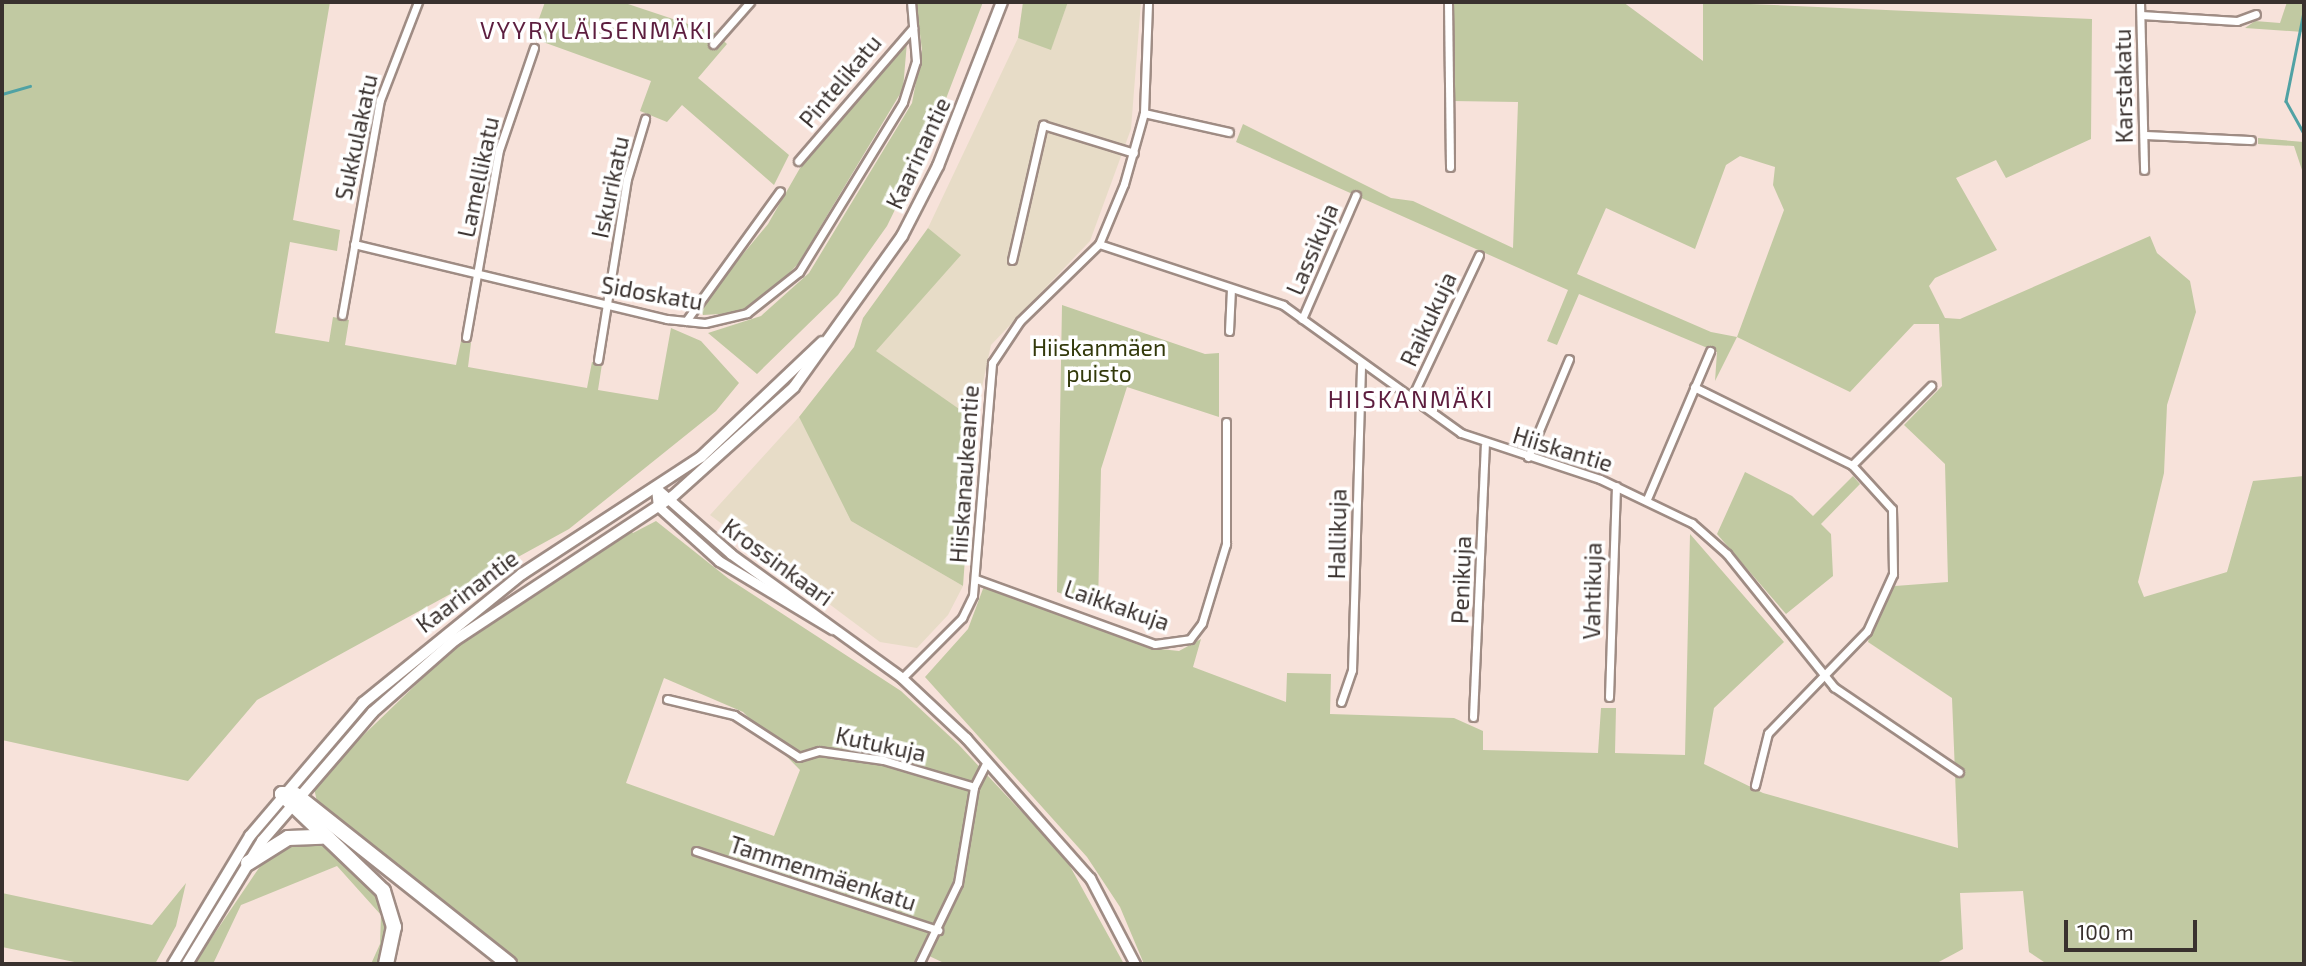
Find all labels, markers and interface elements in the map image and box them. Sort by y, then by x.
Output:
district label: VYYRYLÄISENMÄKI [482,16,712,44]
street label: Karstakatu [2108,28,2138,144]
street label: Pintelikatu [793,29,887,133]
street label: Sukkulakatu [329,71,383,203]
street label: Kaarinantie [880,93,956,213]
street label: Lamellikatu [452,114,504,240]
street label: Iskurikatu [586,133,634,241]
street label: Lassikuja [1280,199,1344,299]
street label: Raikukuja [1394,268,1462,370]
street label: Sidoskatu [599,270,705,316]
park label: Hiiskanmäen puisto [1032,333,1166,387]
street label: Hiiskanaukeantie [944,384,984,564]
district label: HIISKANMÄKI [1329,385,1493,413]
street label: Hiiskantie [1510,421,1616,477]
street label: Hallikuja [1322,488,1352,580]
street label: Krossinkaari [717,513,839,611]
street label: Penikuja [1446,536,1476,624]
street label: Vahtikuja [1577,542,1607,640]
street label: Kaarinantie [411,544,523,638]
street label: Laikkakuja [1061,574,1173,636]
street label: Kutukuja [833,721,929,767]
street label: Tammenmäenkatu [726,830,920,916]
scale bar [2068,906,2201,950]
text: 100 m [2077,919,2134,944]

